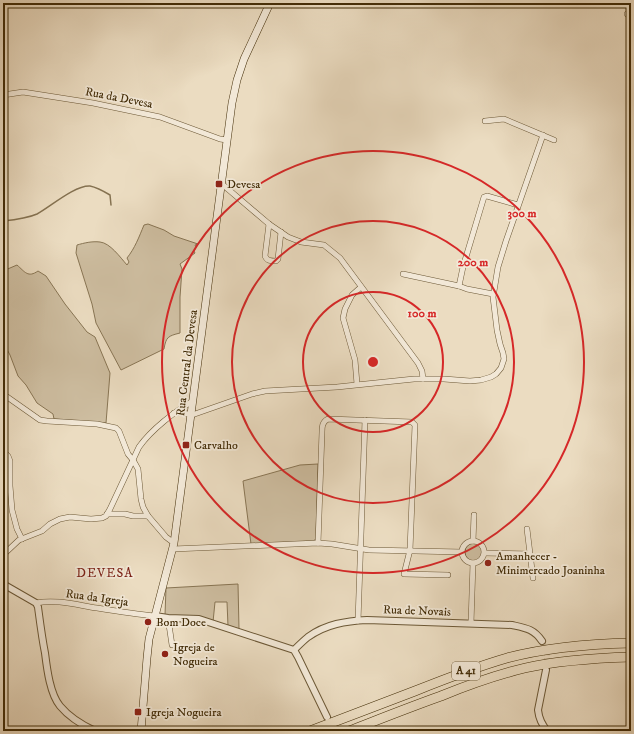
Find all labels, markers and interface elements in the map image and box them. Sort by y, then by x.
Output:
street label: Rua da Devesa [84,84,155,112]
place label: Devesa [227,177,261,192]
marker: Devesa [214,179,224,189]
text: 300 m [508,206,536,221]
text: 200 m [458,255,488,270]
text: 100 m [408,306,436,321]
street label: Rua Central da Devesa [173,308,201,417]
centre of rings [366,355,380,369]
place label: Carvalho [194,438,238,453]
marker: Carvalho [181,440,191,450]
place label: Amanhecer - Minimercado Joaninha [496,549,606,578]
marker: Amanhecer - Minimercado Joaninha [483,558,493,568]
district label: DEVESA [76,565,134,581]
street label: Rua da Igreja [65,586,130,610]
street label: Rua de Novais [383,602,451,620]
place label: Bom Doce [156,615,206,630]
marker: Bom Doce [143,617,153,627]
place label: Igreja de Nogueira [173,640,219,669]
marker: Igreja de Nogueira [160,649,170,659]
road number: A 41 [452,662,480,680]
place label: Igreja Nogueira [146,705,222,720]
marker: Igreja Nogueira [133,707,143,717]

